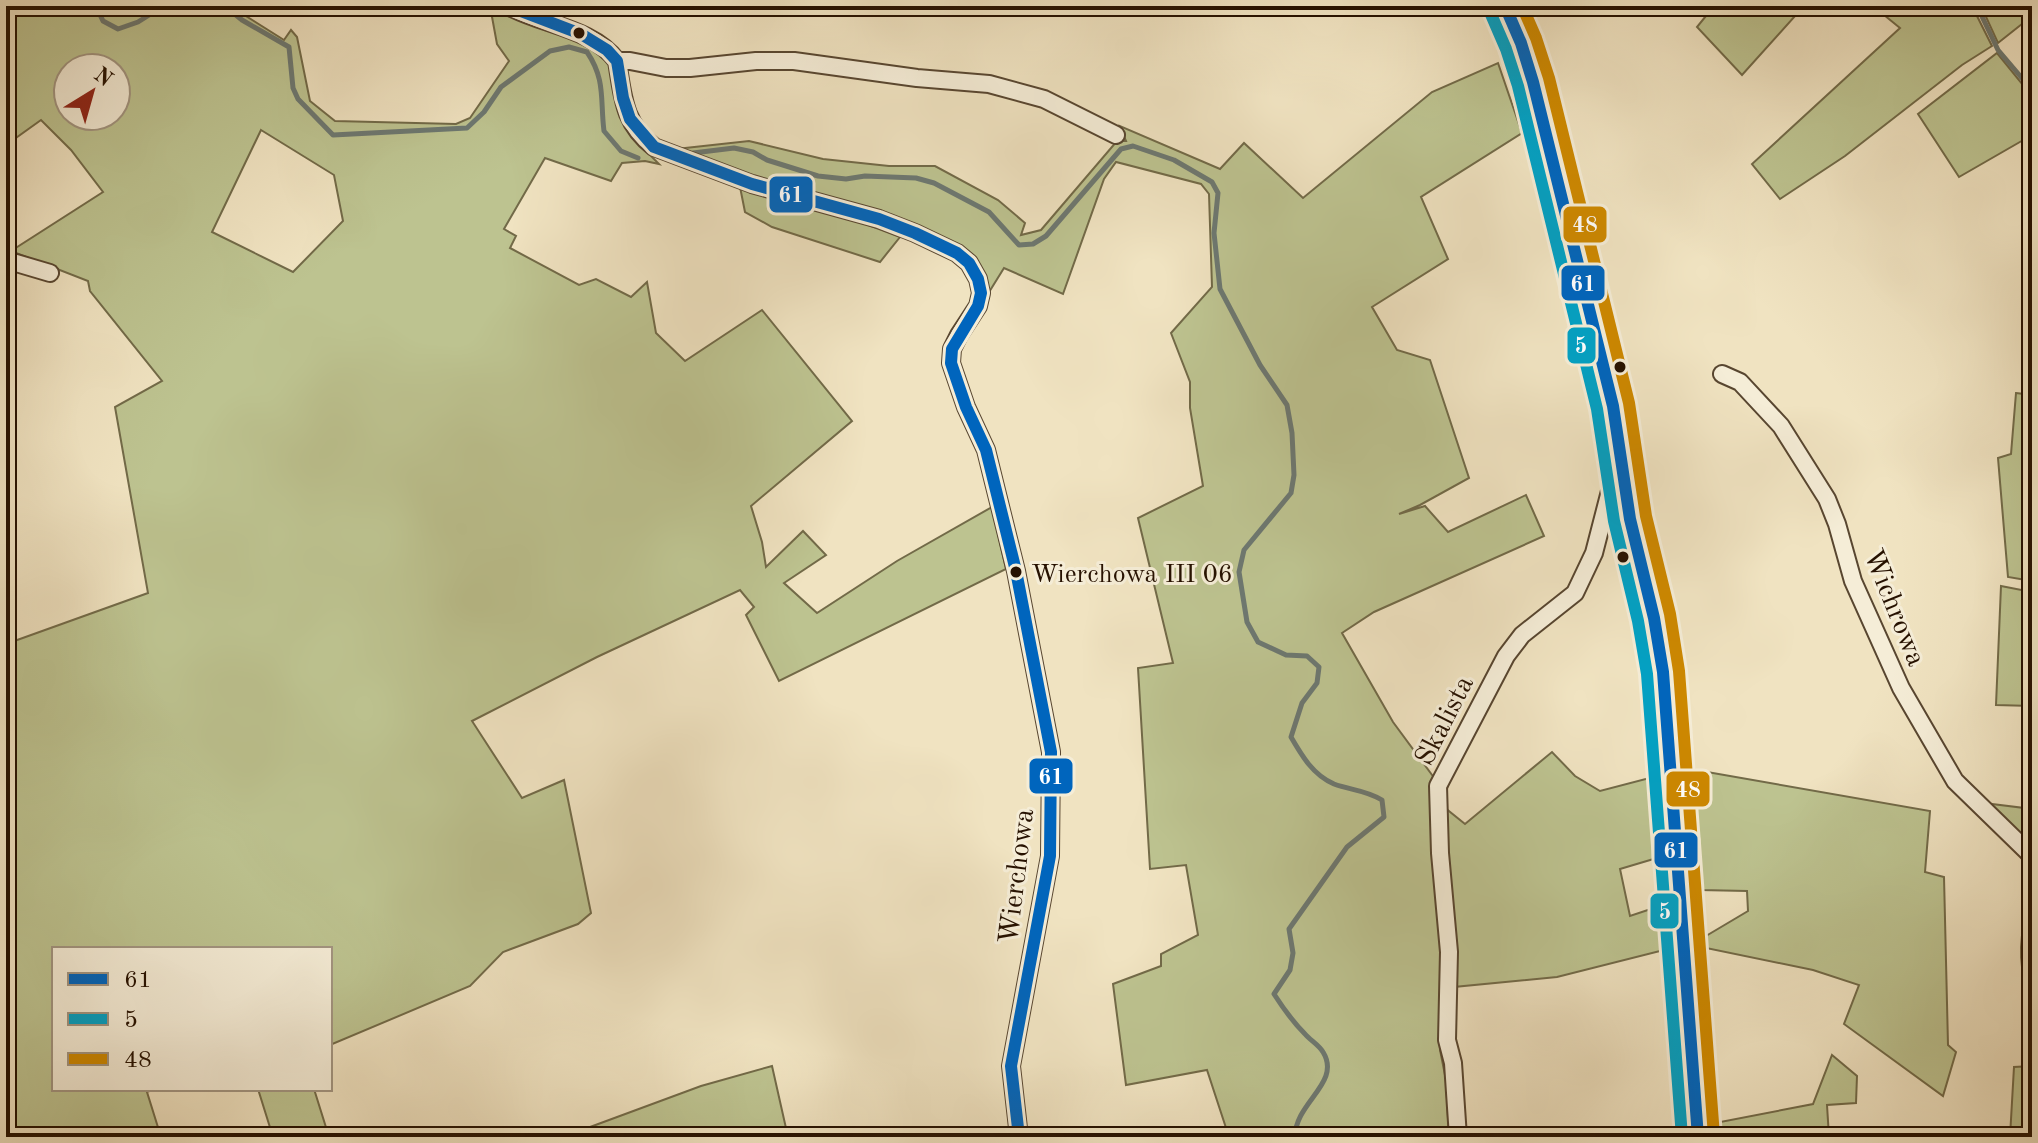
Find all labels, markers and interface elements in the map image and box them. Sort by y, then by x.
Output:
unlabelled marker [571,25,587,41]
north arrow [52,52,132,132]
text: N [89,64,116,92]
line badge: 61 [768,175,814,214]
text: 61 [778,185,804,207]
line badge: 48 [1562,205,1608,244]
text: 48 [1572,215,1598,237]
line badge: 61 [1560,264,1606,302]
text: 61 [1570,274,1596,296]
line badge: 5 [1566,326,1597,365]
text: 5 [1575,336,1587,358]
unlabelled marker [1612,359,1628,375]
street label: Wichrowa [1857,546,1929,671]
unlabelled marker [1615,549,1631,565]
place label: Wierchowa III 06 [1031,562,1233,588]
marker: Wierchowa III 06 [1008,564,1024,580]
street label: Skalista [1411,672,1480,771]
line badge: 61 [1028,757,1074,795]
text: 61 [1038,767,1064,789]
line badge: 48 [1665,770,1711,808]
text: 48 [1675,780,1701,802]
street label: Wierchowa [996,807,1040,946]
line badge: 61 [1653,831,1699,869]
text: 61 [1663,841,1689,863]
line badge: 5 [1649,892,1680,930]
text: 5 [1659,902,1671,924]
legend [52,947,332,1091]
text: 61 [124,969,152,993]
text: 5 [124,1009,138,1033]
text: 48 [124,1049,152,1073]

